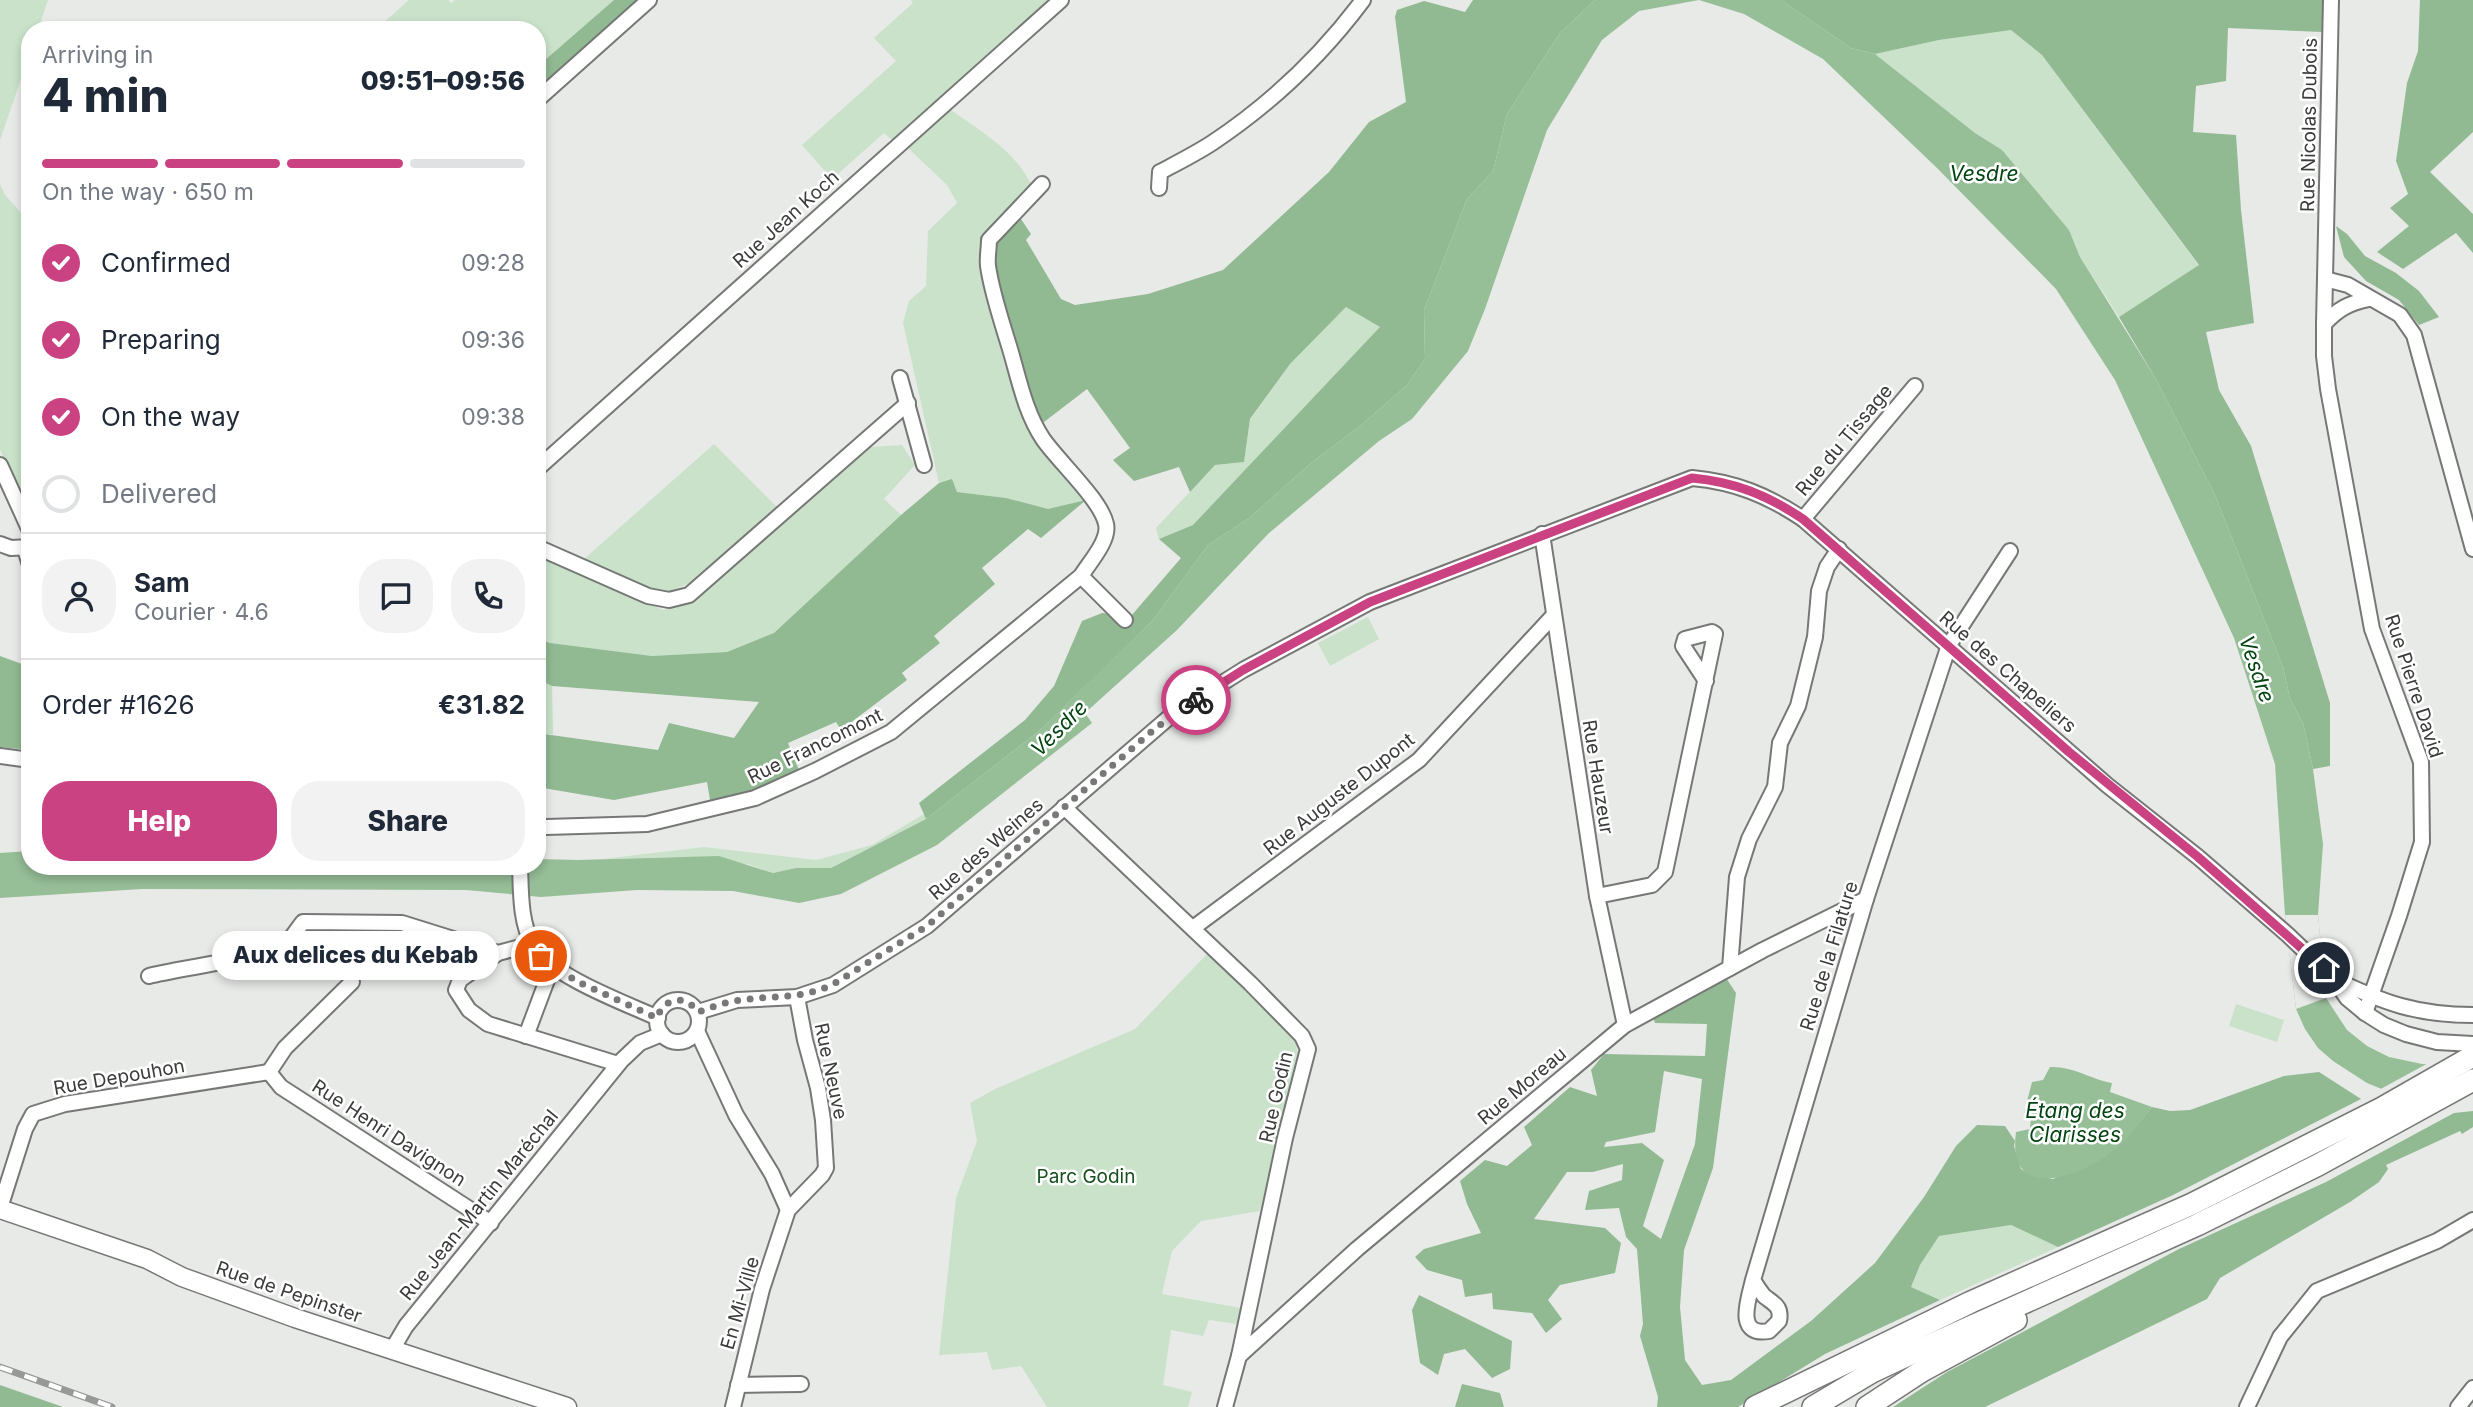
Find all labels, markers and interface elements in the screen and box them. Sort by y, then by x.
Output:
street label: Rue Nicolas Dubois [2296,38,2322,212]
text: Arriving in [42,41,153,69]
text: 09:51–09:56 [361,65,525,96]
text: 4 min [42,67,169,123]
water label: Vesdre [1949,161,2019,186]
street label: Rue Jean Koch [728,165,844,273]
text: On the way · 650 m [42,178,254,206]
icon: check [42,244,80,282]
text: Confirmed [101,247,231,278]
text: 09:28 [461,249,525,277]
icon: check [42,321,80,359]
text: Preparing [101,324,221,355]
text: 09:36 [461,326,525,354]
street label: Rue du Tissage [1791,380,1897,500]
icon: check [42,398,80,436]
text: On the way [101,401,240,432]
text: 09:38 [461,403,525,431]
text: Delivered [101,478,217,509]
button: person [42,559,116,633]
button: chat [359,559,433,633]
button: phone [451,559,525,633]
text: Sam [134,567,190,598]
text: Courier · 4.6 [134,598,269,626]
street label: Rue des Chapeliers [1935,606,2081,738]
street label: Rue Pierre David [2380,611,2448,761]
water label: Vesdre [2234,632,2280,706]
courier [1161,665,1231,735]
icon: bike [1177,681,1215,719]
text: Order #1626 [42,689,195,720]
text: €31.82 [438,689,525,720]
water label: Vesdre [1026,695,1092,761]
street label: Rue Francomont [744,703,886,789]
street label: Rue Hauzeur [1578,718,1618,836]
street label: Rue Auguste Dupont [1259,728,1419,860]
button: Help [42,781,277,861]
button: Share [291,781,525,861]
street label: Rue des Weines [924,793,1048,905]
street label: Rue de la Filature [1795,879,1863,1033]
pin [511,926,571,986]
callout: Aux delices du Kebab [212,932,499,981]
icon: bag [522,937,560,975]
pin [2294,938,2354,998]
text: Aux delices du Kebab [233,941,478,969]
icon: home [2305,949,2343,987]
street label: Rue Neuve [810,1021,852,1121]
street label: Rue Moreau [1473,1042,1571,1130]
street label: Rue Godin [1254,1049,1298,1145]
street label: Rue Depouhon [52,1054,186,1100]
street label: Rue Henri Davignon [308,1075,470,1191]
water label: Étang des Clarisses [2025,1097,2125,1147]
street label: Rue Jean-Martin Maréchal [395,1105,563,1305]
park label: Parc Godin [1037,1165,1135,1188]
street label: En Mi-Ville [716,1254,764,1352]
street label: Rue de Pepinster [213,1256,365,1328]

